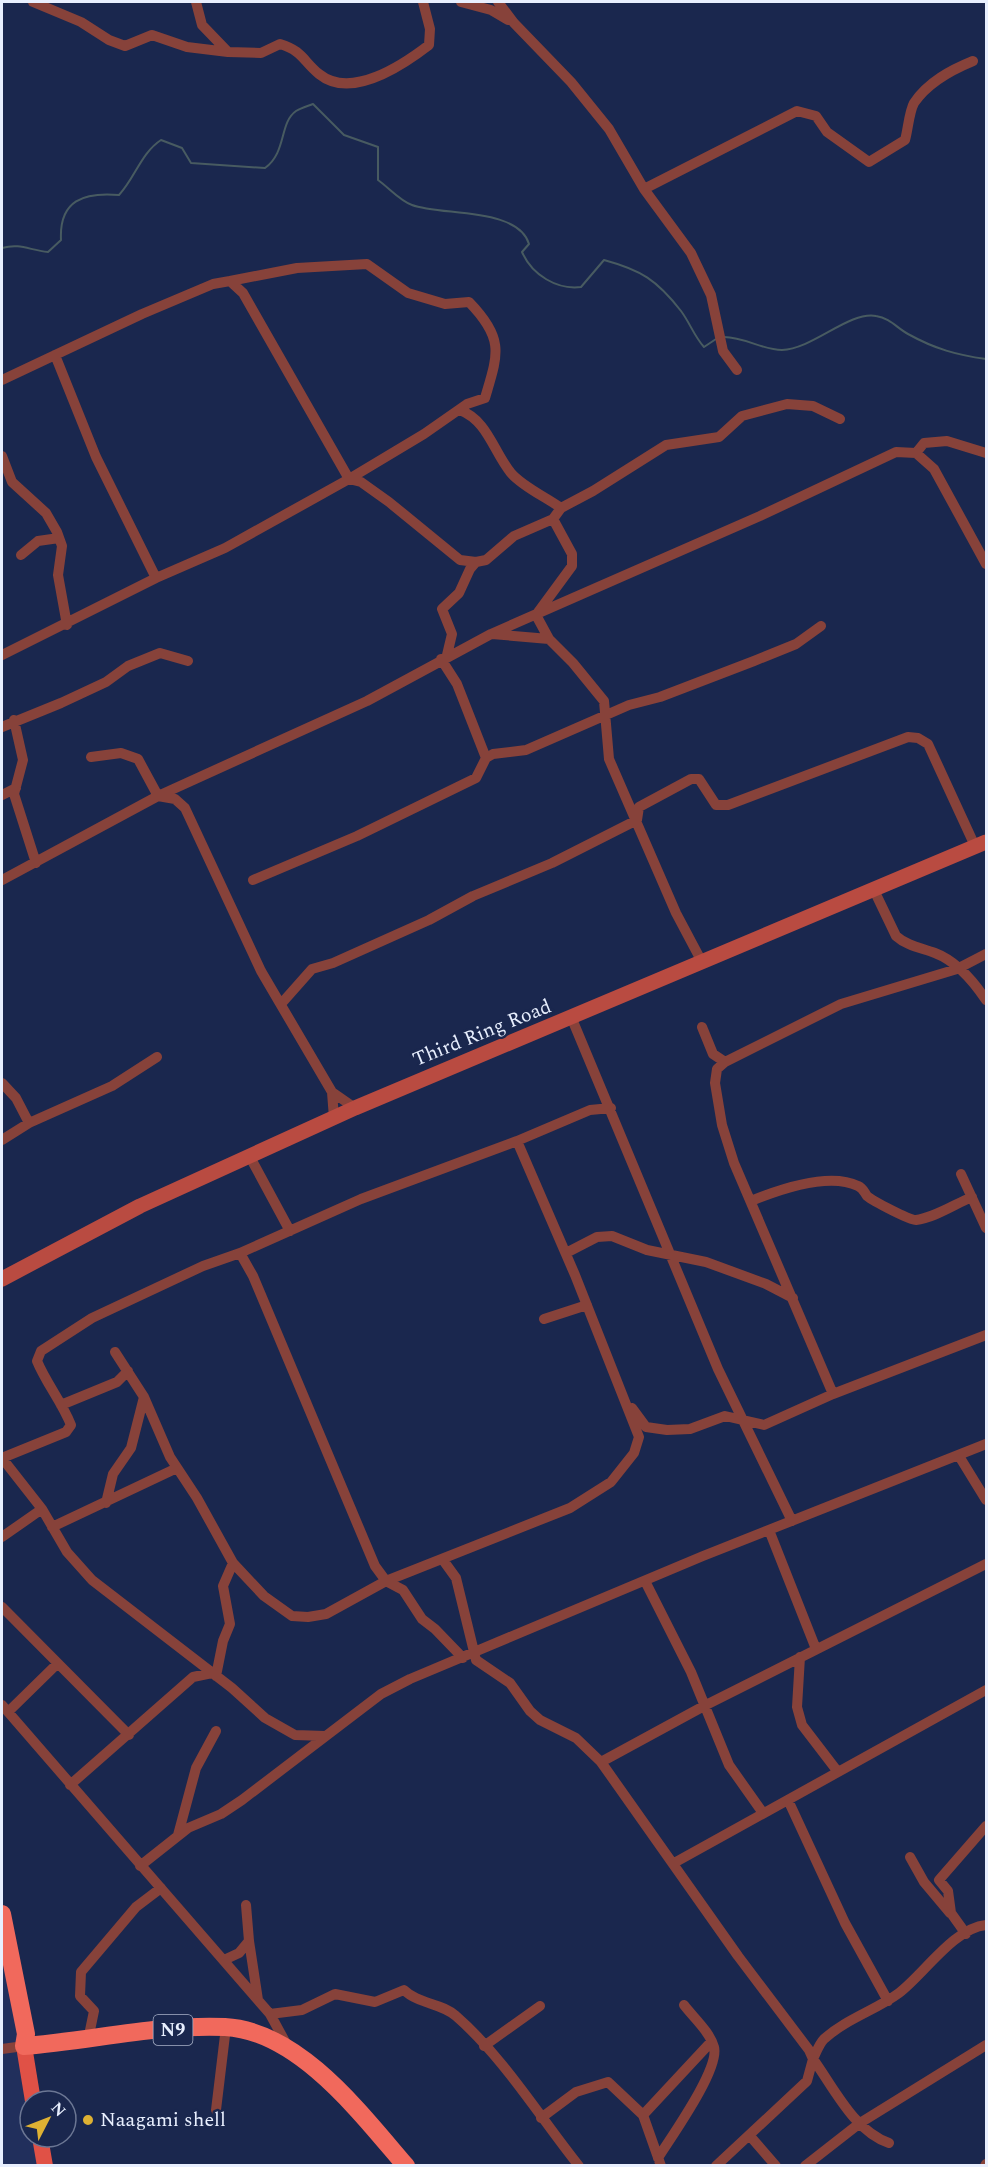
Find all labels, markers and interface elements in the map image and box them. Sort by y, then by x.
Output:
street label: Third Ring Road [408,991,556,1075]
road number: N9 [154,2015,192,2045]
north arrow [18,2089,78,2149]
text: N [45,2097,72,2123]
place label: Naagami shell [100,2105,226,2135]
marker: Naagami shell [81,2113,95,2127]

